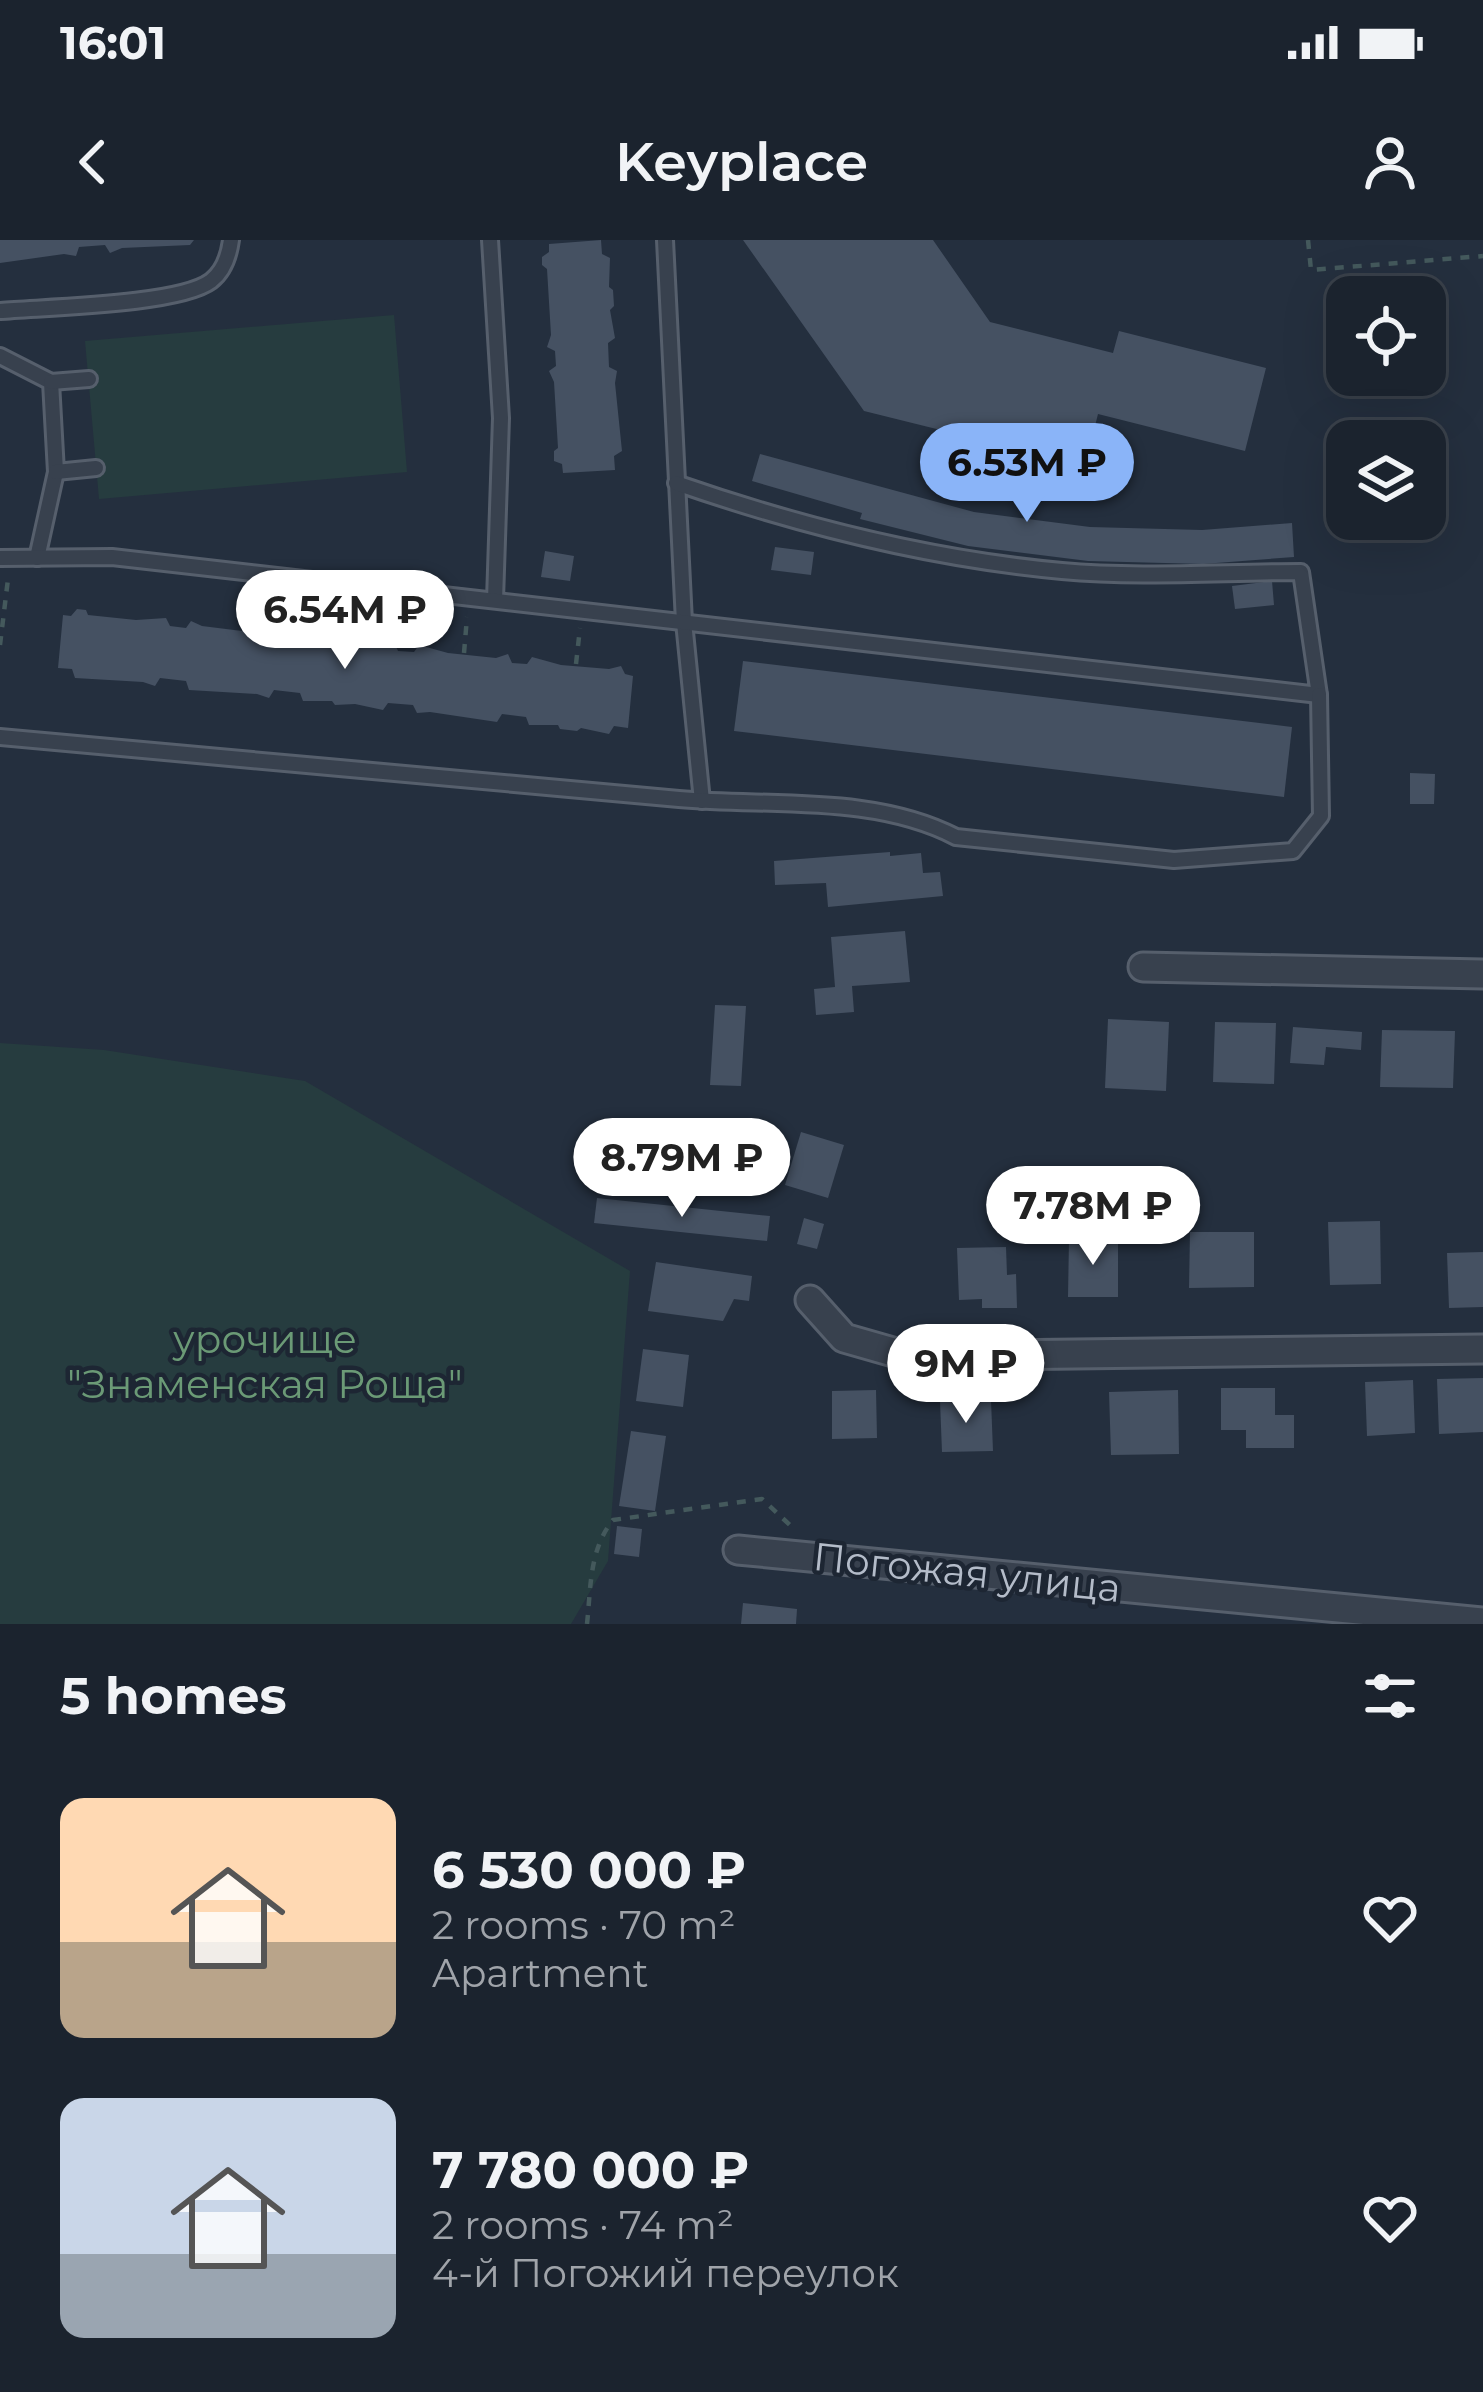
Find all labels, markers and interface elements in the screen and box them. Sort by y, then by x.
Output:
text: 16:01 [60,15,166,70]
icon: back [60,129,126,195]
text: Keyplace [615,129,868,195]
icon: person [1357,129,1423,195]
map controls [1326,276,1446,540]
button: locate [1326,276,1446,396]
button: layers [1326,420,1446,540]
pin: 6.53M ₽ [916,423,1138,525]
text: 6.53M ₽ [947,438,1107,486]
pin: 6.54M ₽ [234,570,456,672]
text: 6.54M ₽ [263,585,427,633]
pin: 8.79M ₽ [571,1118,793,1220]
text: 8.79M ₽ [600,1133,764,1181]
pin: 7.78M ₽ [982,1166,1204,1268]
text: 7.78M ₽ [1013,1181,1173,1229]
park label: урочище "Знаменская Роща" [67,1315,463,1408]
pin: 9M ₽ [895,1324,1037,1426]
text: 9M ₽ [914,1339,1018,1387]
street label: Погожая улица [811,1532,1123,1612]
icon: filters [1357,1663,1423,1729]
text: 5 homes [60,1665,287,1727]
text: 6 530 000 ₽ [432,1839,746,1901]
icon: home [156,1846,300,1990]
icon: heart [1357,1885,1423,1951]
text: 2 rooms · 70 m² [432,1901,735,1949]
text: Apartment [432,1949,648,1997]
text: 7 780 000 ₽ [432,2139,749,2201]
icon: home [156,2146,300,2290]
icon: heart [1357,2185,1423,2251]
text: 2 rooms · 74 m² [432,2201,734,2249]
text: 4-й Погожий переулок [432,2249,899,2297]

